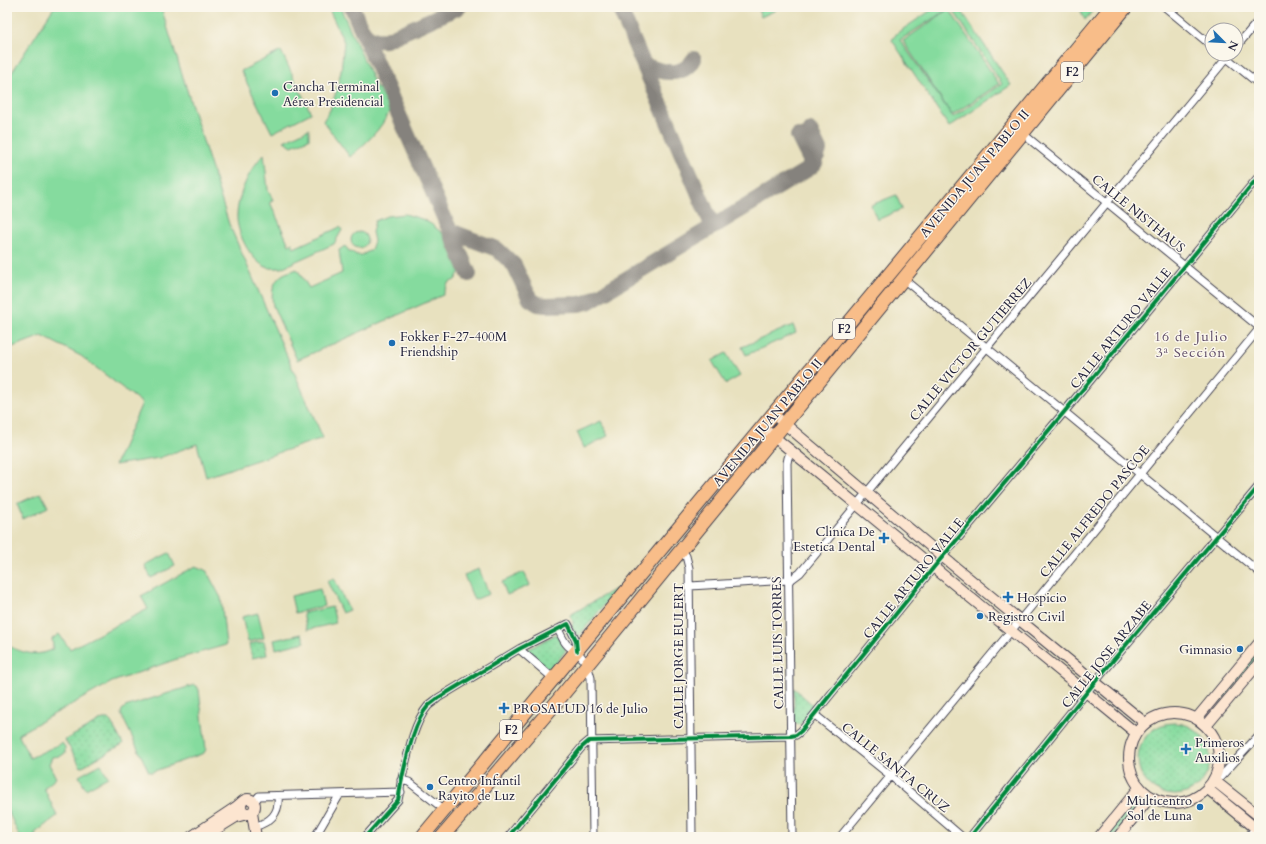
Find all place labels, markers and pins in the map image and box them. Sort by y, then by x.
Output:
place label: Cancha Terminal Aérea Presidencial [283,78,384,111]
marker: Cancha Terminal Aérea Presidencial [270,88,280,98]
place label: Fokker F-27-400M Friendship [400,328,507,361]
marker: Fokker F-27-400M Friendship [387,338,397,348]
place label: Clinica De Estetica Dental [793,523,876,556]
marker: Clinica De Estetica Dental [878,532,890,544]
place label: Hospicio [1017,589,1066,607]
marker: Hospicio [1002,591,1014,603]
place label: Registro Civil [988,608,1065,626]
marker: Registro Civil [975,611,985,621]
place label: Gimnasio [1179,641,1232,659]
marker: Gimnasio [1235,644,1245,654]
place label: PROSALUD 16 de Julio [513,700,648,718]
marker: PROSALUD 16 de Julio [498,702,510,714]
place label: Primeros Auxilios [1195,734,1244,767]
marker: Primeros Auxilios [1180,743,1192,755]
place label: Centro Infantil Rayito de Luz [438,772,521,805]
marker: Centro Infantil Rayito de Luz [425,782,435,792]
place label: Multicentro Sol de Luna [1126,792,1192,825]
marker: Multicentro Sol de Luna [1195,802,1205,812]

